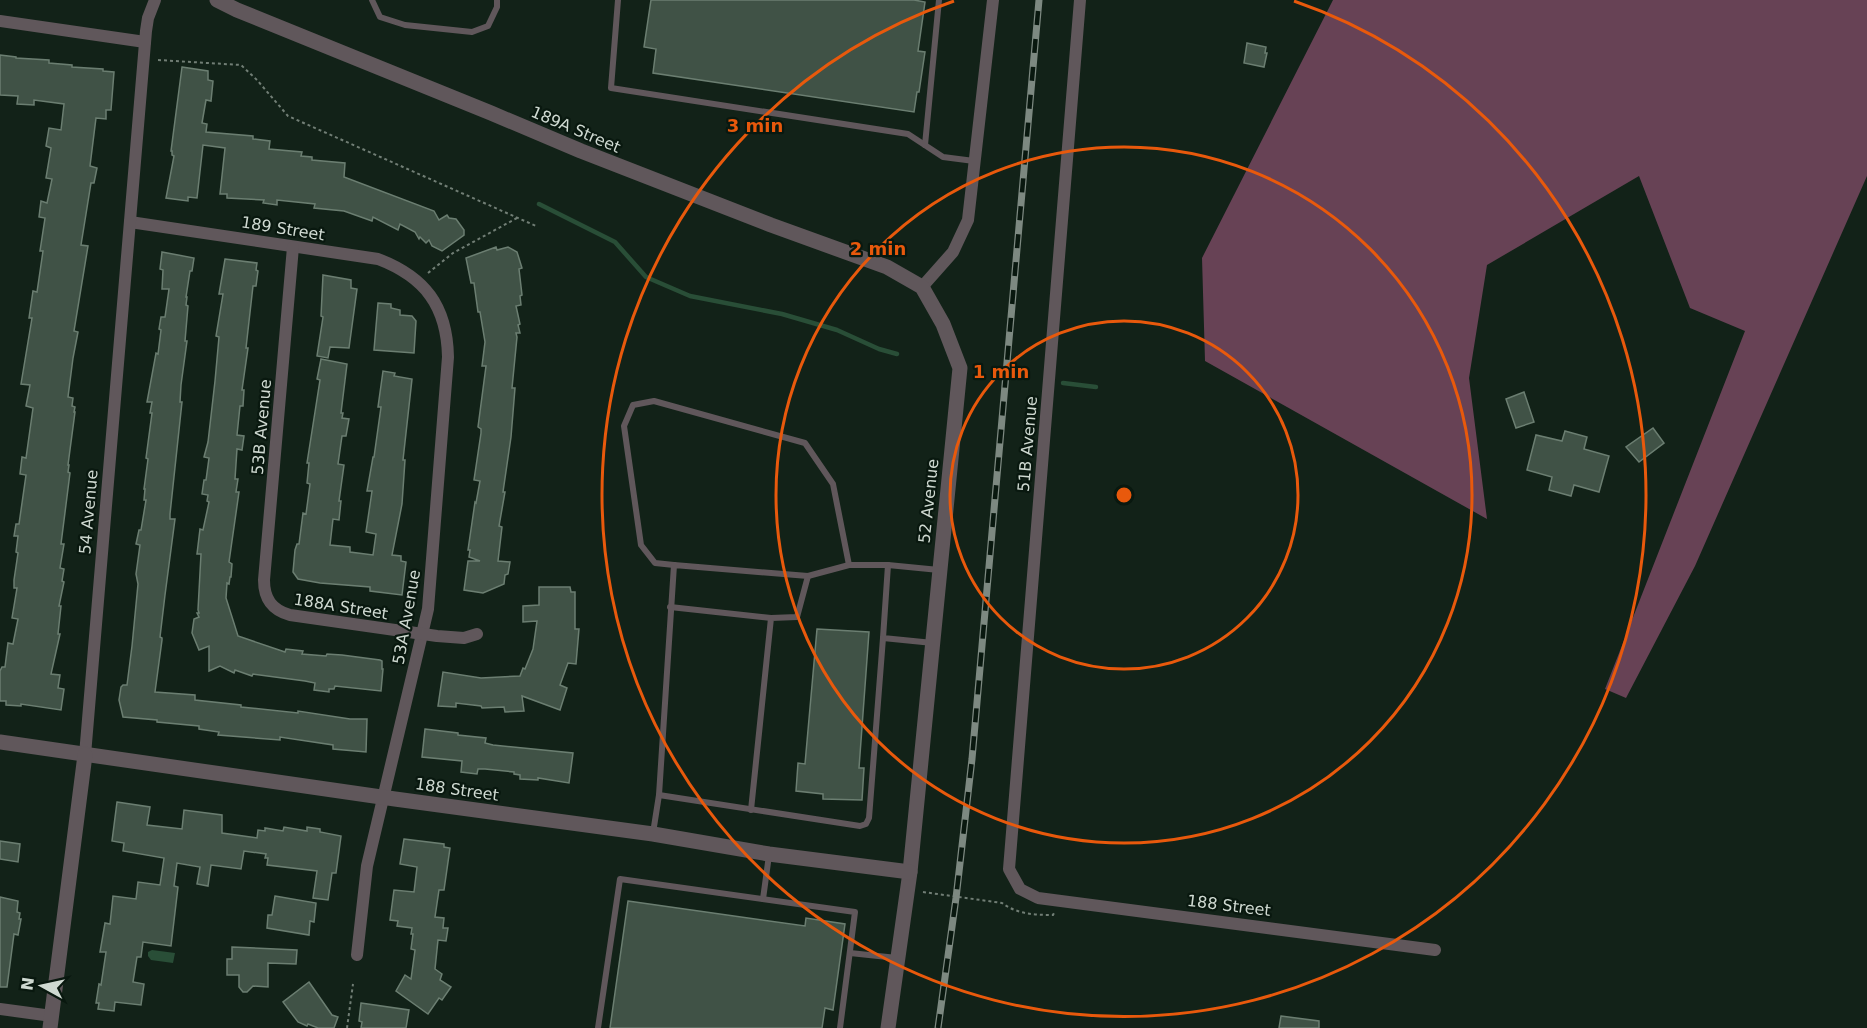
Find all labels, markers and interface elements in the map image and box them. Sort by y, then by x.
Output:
street label: 189A Street [528,102,623,157]
text: 3 min [727,115,783,136]
street label: 189 Street [240,213,326,244]
text: 2 min [850,238,906,259]
text: 1 min [973,361,1029,382]
street label: 53B Avenue [248,378,275,476]
street label: 51B Avenue [1014,395,1041,493]
street label: 52 Avenue [915,458,942,544]
street label: 54 Avenue [75,469,102,555]
centre of rings [1114,485,1134,505]
street label: 53A Avenue [389,568,424,666]
street label: 188A Street [292,590,389,623]
street label: 188 Street [414,774,500,805]
street label: 188 Street [1186,891,1272,920]
north arrow [12,956,72,1016]
text: N [17,976,38,992]

